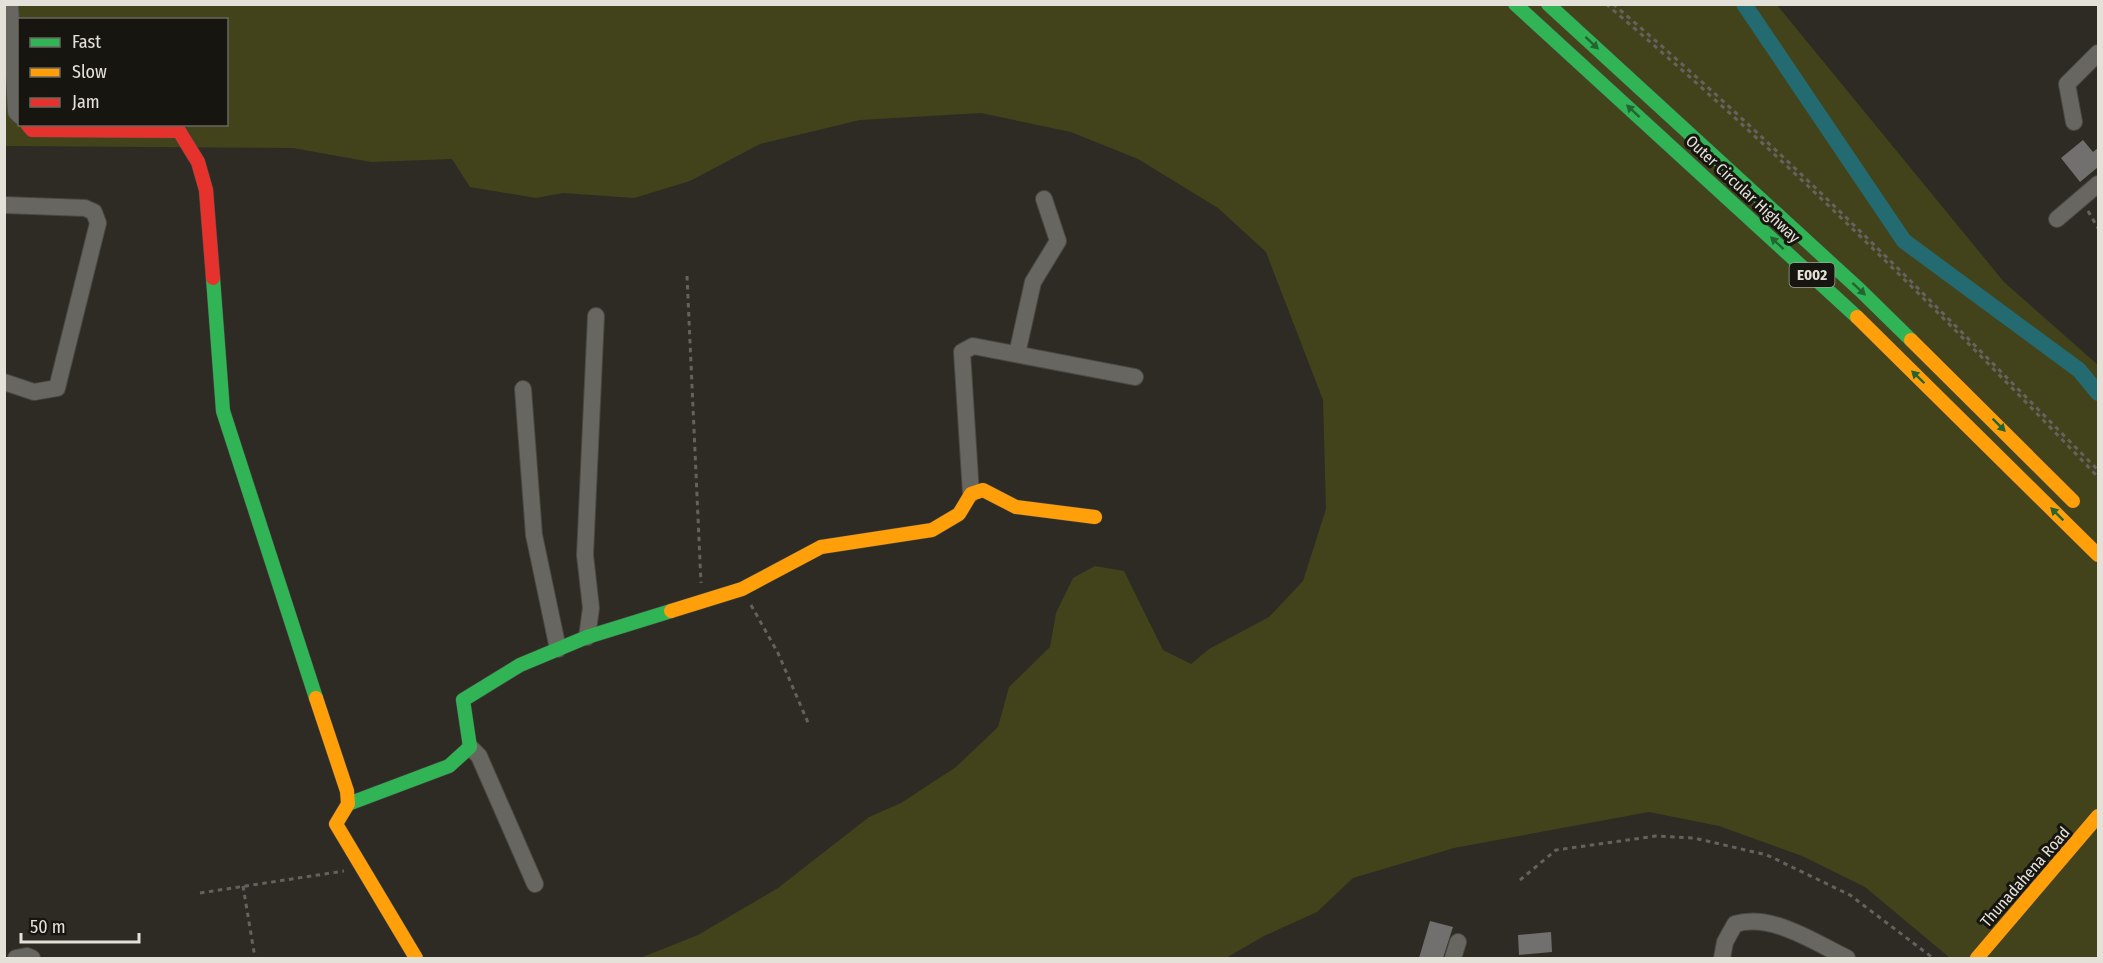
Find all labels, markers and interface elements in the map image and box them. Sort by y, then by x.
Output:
legend [18,18,228,126]
text: Fast [72,31,101,53]
one-way arrow [1584,36,1599,50]
text: Slow [72,61,107,83]
text: Jam [72,91,100,113]
one-way arrow [1626,104,1641,118]
street label: Outer Circular Highway [1682,131,1805,247]
one-way arrow [1770,237,1785,250]
road number: E002 [1790,263,1834,287]
one-way arrow [1851,282,1866,296]
one-way arrow [1912,370,1926,384]
one-way arrow [1991,417,2005,431]
one-way arrow [2051,507,2065,521]
street label: Thunadahena Road [1976,823,2074,931]
scale bar [21,906,140,944]
text: 50 m [30,916,66,938]

